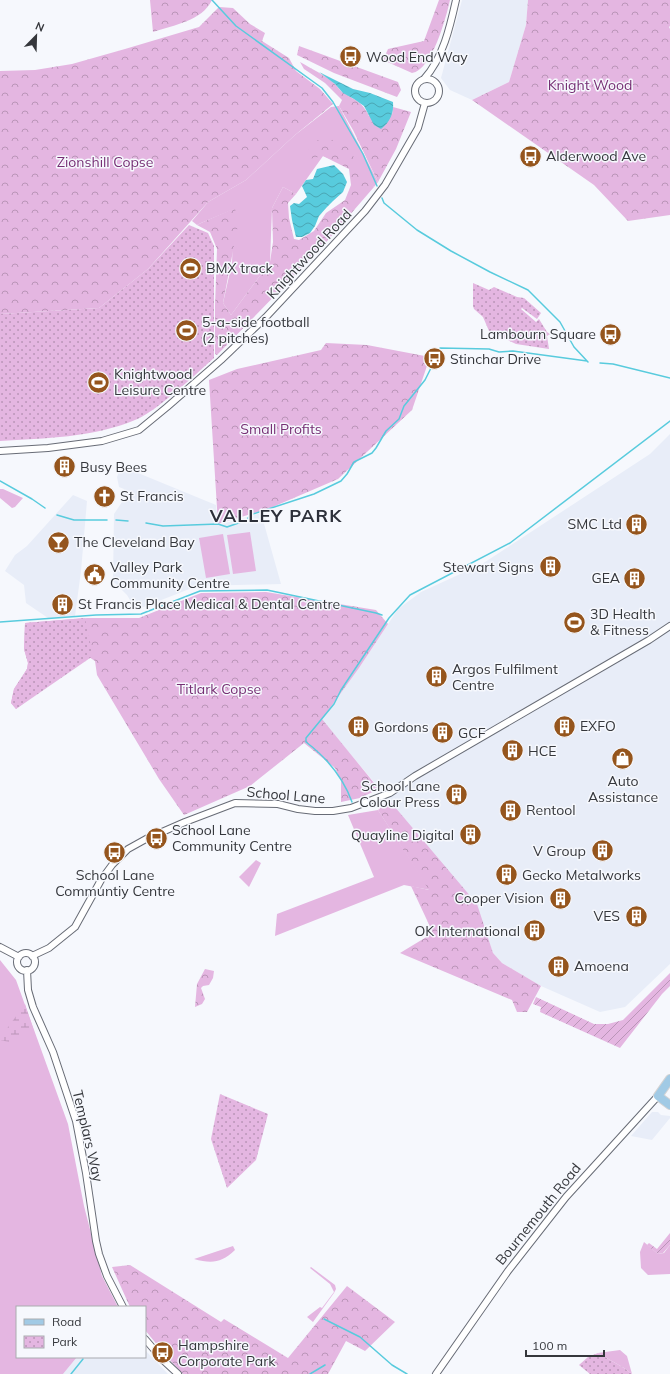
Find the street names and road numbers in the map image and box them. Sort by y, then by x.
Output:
street label: Knightwood Road [263,205,355,303]
street label: School Lane [246,783,326,807]
street label: Templars Way [69,1088,107,1184]
street label: Bournemouth Road [491,1159,585,1269]

